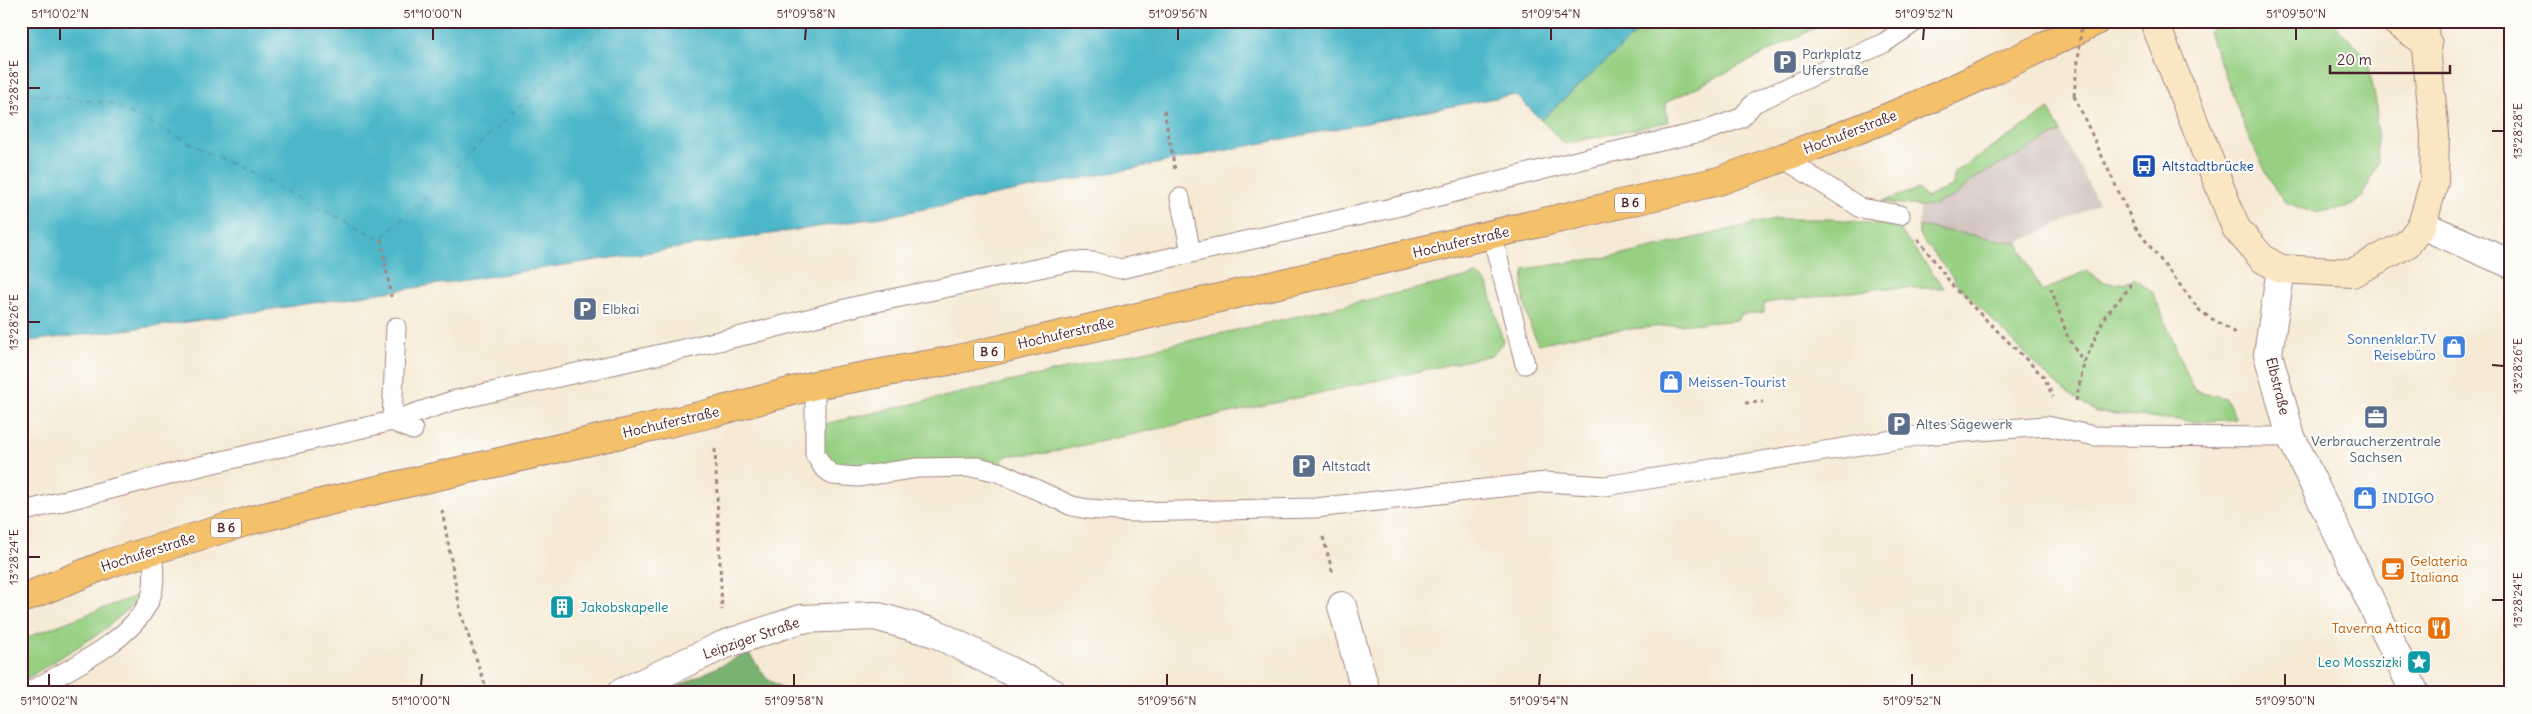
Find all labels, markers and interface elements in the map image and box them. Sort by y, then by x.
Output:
text: 51°10'02"N [31,6,89,21]
text: 51°10'00"N [404,6,462,21]
text: 51°09'58"N [777,6,835,21]
text: 51°09'56"N [1149,6,1207,21]
text: 51°09'54"N [1522,6,1580,21]
text: 51°09'52"N [1895,6,1953,21]
text: 51°09'50"N [2266,6,2326,21]
scale bar [2330,42,2450,74]
place label: Parkplatz Uferstraße [1802,45,1869,79]
parking icon: Parkplatz Uferstraße [1772,49,1798,75]
text: 20 m [2337,50,2372,69]
text: 13°28'28"E [6,60,21,116]
text: 13°28'28"E [2510,103,2525,159]
street label: Hochuferstraße [1801,106,1899,158]
bus stop icon: Altstadtbrücke [2131,153,2157,179]
place label: Altstadtbrücke [2162,157,2254,175]
road number: B 6 [1615,194,1645,212]
street label: Hochuferstraße [1411,222,1511,262]
text: 13°28'26"E [6,294,21,350]
parking icon: Elbkai [572,296,598,322]
place label: Elbkai [602,300,639,318]
street label: Hochuferstraße [1016,313,1116,353]
place label: Sonnenklar.TV Reisebüro [2347,330,2436,364]
shop icon: Sonnenklar.TV Reisebüro [2441,334,2467,360]
text: 13°28'26"E [2510,338,2525,394]
road number: B 6 [974,342,1004,362]
street label: Elbstraße [2262,355,2294,417]
shop icon: Meissen-Tourist [1658,369,1684,395]
place label: Meissen-Tourist [1688,373,1786,391]
street label: Hochuferstraße [621,402,721,442]
office icon: Verbraucherzentrale Sachsen [2363,404,2389,430]
parking icon: Altes Sägewerk [1886,411,1912,437]
place label: Altes Sägewerk [1916,415,2012,433]
place label: Verbraucherzentrale Sachsen [2311,432,2441,466]
parking icon: Altstadt [1291,453,1317,479]
place label: Altstadt [1322,457,1371,475]
shop icon: INDIGO [2352,485,2378,511]
place label: INDIGO [2382,489,2434,507]
road number: B 6 [211,518,241,538]
street label: Hochuferstraße [98,528,198,576]
text: 13°28'24"E [6,529,21,585]
place label: Gelateria Italiana [2410,552,2468,586]
cafe icon: Gelateria Italiana [2380,556,2406,582]
text: 13°28'24"E [2510,572,2525,628]
building icon: Jakobskapelle [549,594,575,620]
place label: Jakobskapelle [580,598,668,616]
street label: Leipziger Straße [700,613,802,663]
restaurant icon: Taverna Attica [2426,615,2452,641]
place label: Taverna Attica [2332,619,2422,637]
place icon: Leo Mosszizki [2406,649,2432,675]
place label: Leo Mosszizki [2317,653,2402,671]
text: 51°10'02"N [20,693,78,708]
text: 51°10'00"N [392,693,450,708]
text: 51°09'58"N [765,693,823,708]
text: 51°09'56"N [1138,693,1196,708]
text: 51°09'54"N [1510,693,1568,708]
text: 51°09'52"N [1883,693,1941,708]
text: 51°09'50"N [2255,693,2315,708]

